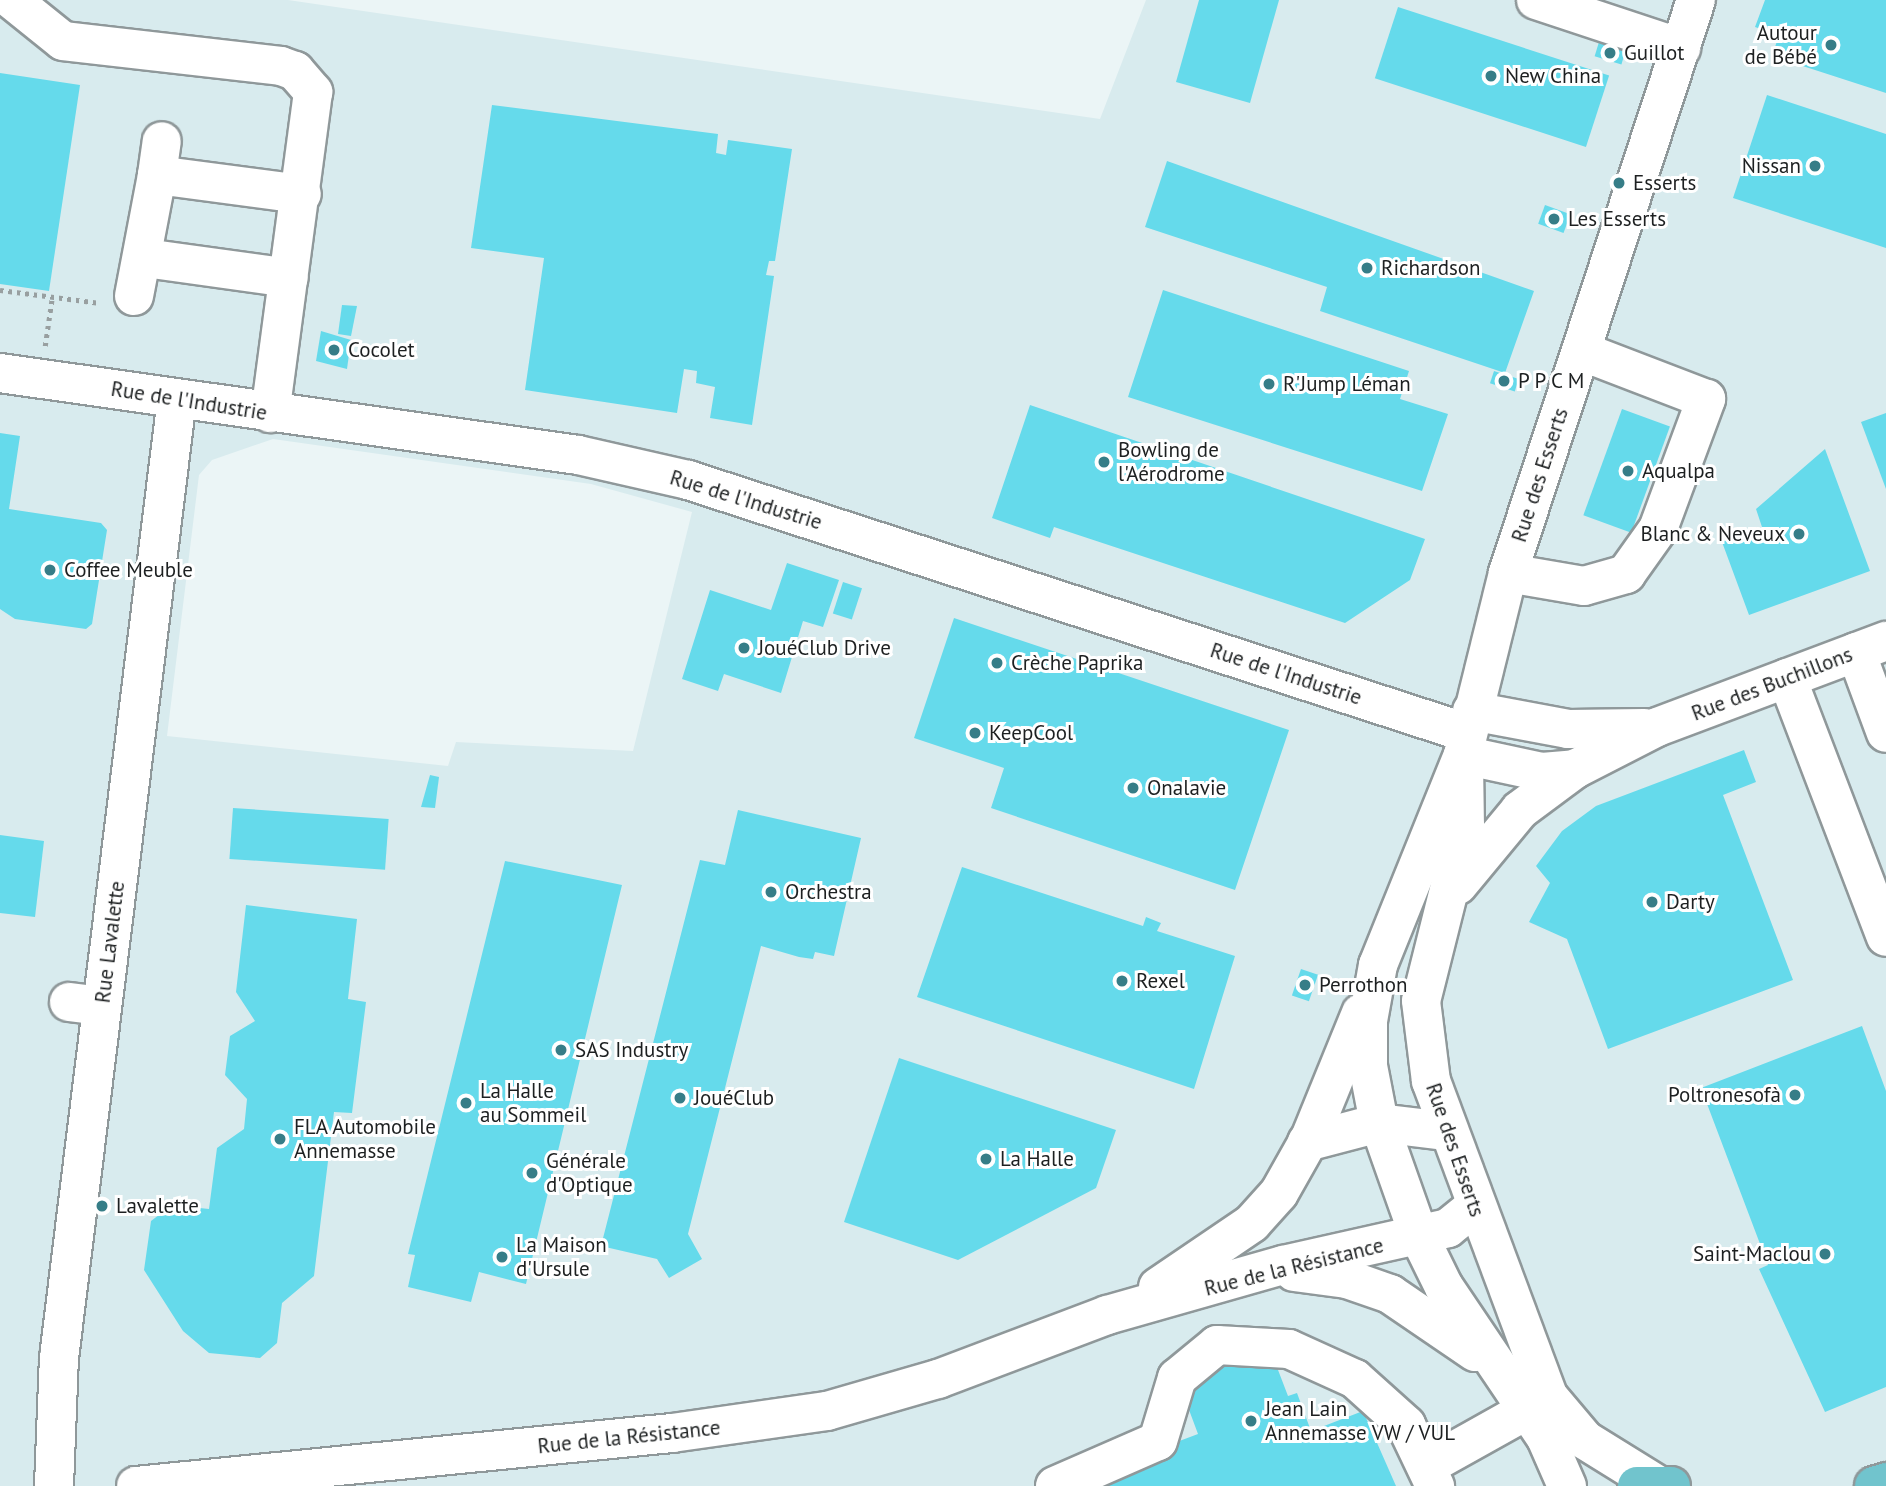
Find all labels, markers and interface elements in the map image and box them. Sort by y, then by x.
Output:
place label: Autour de Bébé [1744,20,1817,70]
marker: Autour de Bébé [1823,37,1839,53]
place label: Guillot [1624,40,1684,66]
marker: Guillot [1602,45,1618,61]
place label: New China [1505,63,1602,89]
marker: New China [1483,68,1499,84]
place label: Nissan [1742,153,1801,179]
marker: Nissan [1807,158,1823,174]
place label: Esserts [1633,170,1696,196]
marker: Esserts [1611,175,1627,191]
place label: Les Esserts [1568,206,1666,232]
marker: Les Esserts [1546,211,1562,227]
place label: Richardson [1381,255,1481,281]
marker: Richardson [1359,260,1375,276]
place label: Cocolet [348,337,415,363]
marker: Cocolet [326,342,342,358]
place label: P P C M [1518,368,1587,394]
place label: R'Jump Léman [1283,371,1411,397]
marker: P P C M [1496,373,1512,389]
street label: Rue de l'Industrie [109,376,269,426]
marker: R'Jump Léman [1261,376,1277,392]
street label: Rue des Esserts [1506,405,1574,545]
place label: Bowling de l'Aérodrome [1118,437,1225,487]
marker: Bowling de l'Aérodrome [1096,454,1112,470]
place label: Aqualpa [1642,458,1715,484]
marker: Aqualpa [1620,463,1636,479]
street label: Rue de l'Industrie [667,465,825,535]
place label: Blanc & Neveux [1640,521,1785,547]
marker: Blanc & Neveux [1791,526,1807,542]
place label: Coffee Meuble [64,557,193,583]
marker: Coffee Meuble [42,562,58,578]
place label: JouéClub Drive [758,635,891,661]
street label: Rue de l'Industrie [1207,638,1365,710]
marker: JouéClub Drive [736,640,752,656]
street label: Rue des Buchillons [1688,642,1856,726]
place label: Crèche Paprika [1011,650,1143,676]
marker: Crèche Paprika [989,655,1005,671]
place label: KeepCool [989,720,1073,746]
marker: KeepCool [967,725,983,741]
place label: Onalavie [1147,775,1226,801]
marker: Onalavie [1125,780,1141,796]
place label: Orchestra [785,879,872,905]
street label: Rue Lavalette [90,880,130,1004]
marker: Orchestra [763,884,779,900]
place label: Darty [1666,889,1715,915]
marker: Darty [1644,894,1660,910]
place label: Rexel [1136,968,1185,994]
place label: Perrothon [1319,972,1408,998]
marker: Rexel [1114,973,1130,989]
marker: Perrothon [1297,977,1313,993]
place label: SAS Industry [575,1037,688,1063]
marker: SAS Industry [553,1042,569,1058]
place label: La Halle au Sommeil [480,1078,586,1128]
street label: Rue des Esserts [1420,1080,1490,1220]
place label: Poltronesofà [1668,1082,1781,1108]
place label: JouéClub [694,1085,774,1111]
marker: Poltronesofà [1787,1087,1803,1103]
marker: JouéClub [672,1090,688,1106]
marker: La Halle au Sommeil [458,1095,474,1111]
place label: FLA Automobile Annemasse [294,1114,438,1164]
marker: FLA Automobile Annemasse [272,1131,288,1147]
place label: La Halle [1000,1146,1074,1172]
place label: Générale d'Optique [546,1148,633,1198]
marker: La Halle [978,1151,994,1167]
marker: Générale d'Optique [524,1165,540,1181]
place label: Lavalette [116,1193,199,1219]
marker: Lavalette [94,1198,110,1214]
place label: La Maison d'Ursule [516,1232,607,1282]
street label: Rue de la Résistance [1202,1233,1386,1301]
place label: Saint-Maclou [1693,1241,1811,1267]
marker: Saint-Maclou [1817,1246,1833,1262]
marker: La Maison d'Ursule [494,1249,510,1265]
place label: Jean Lain Annemasse VW / VUL [1265,1396,1457,1446]
marker: Jean Lain Annemasse VW / VUL [1243,1413,1259,1429]
street label: Rue de la Résistance [536,1415,722,1459]

